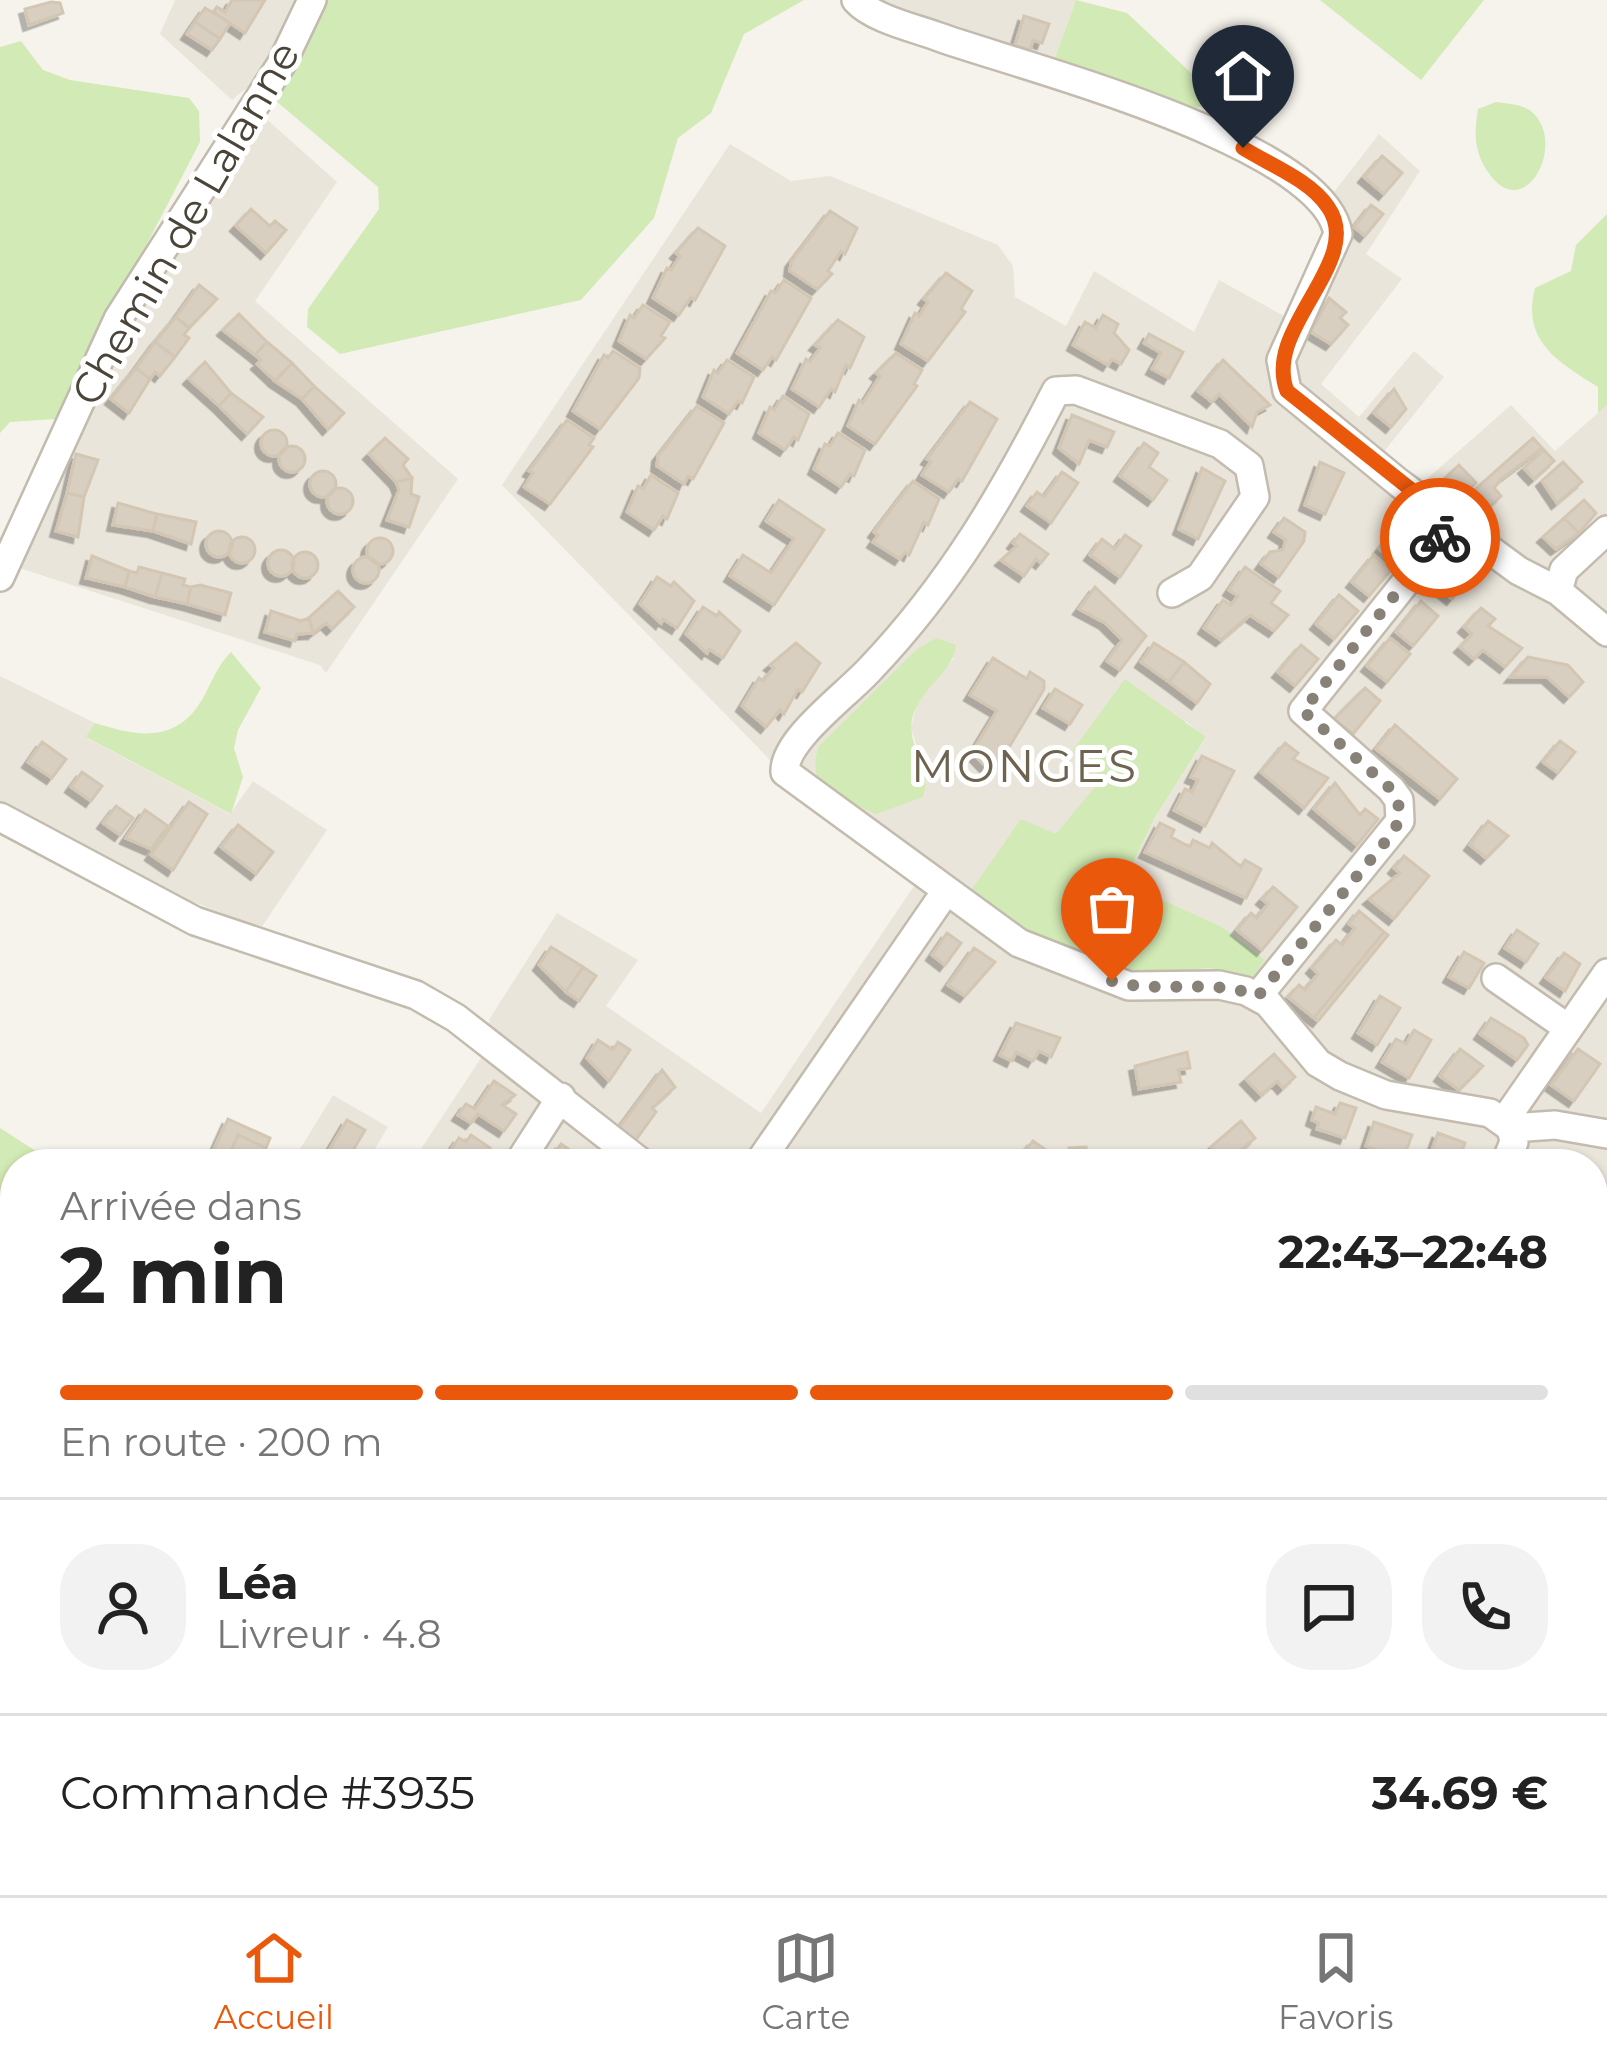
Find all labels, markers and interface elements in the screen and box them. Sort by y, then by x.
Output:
pin [1192,25,1294,148]
street label: Chemin de Lalanne [60,32,310,414]
icon: home [1210,43,1276,109]
courier [1380,478,1500,598]
icon: bike [1407,505,1473,571]
district label: MONGES [911,738,1139,793]
pin [1061,858,1163,981]
icon: bag [1079,876,1145,942]
text: Arrivée dans [60,1182,302,1230]
text: 22:43–22:48 [1278,1224,1548,1279]
text: 2 min [60,1227,287,1323]
text: En route · 200 m [60,1418,383,1466]
button: person [60,1544,186,1670]
button: chat [1266,1544,1392,1670]
button: phone [1422,1544,1548,1670]
text: Léa [216,1555,299,1610]
text: Livreur · 4.8 [216,1610,442,1658]
text: Commande #3935 [60,1765,475,1820]
text: 34.69 € [1372,1765,1548,1820]
tab: Accueil [214,1925,334,2037]
tab: Carte [761,1925,850,2037]
tab: Favoris [1278,1925,1393,2037]

